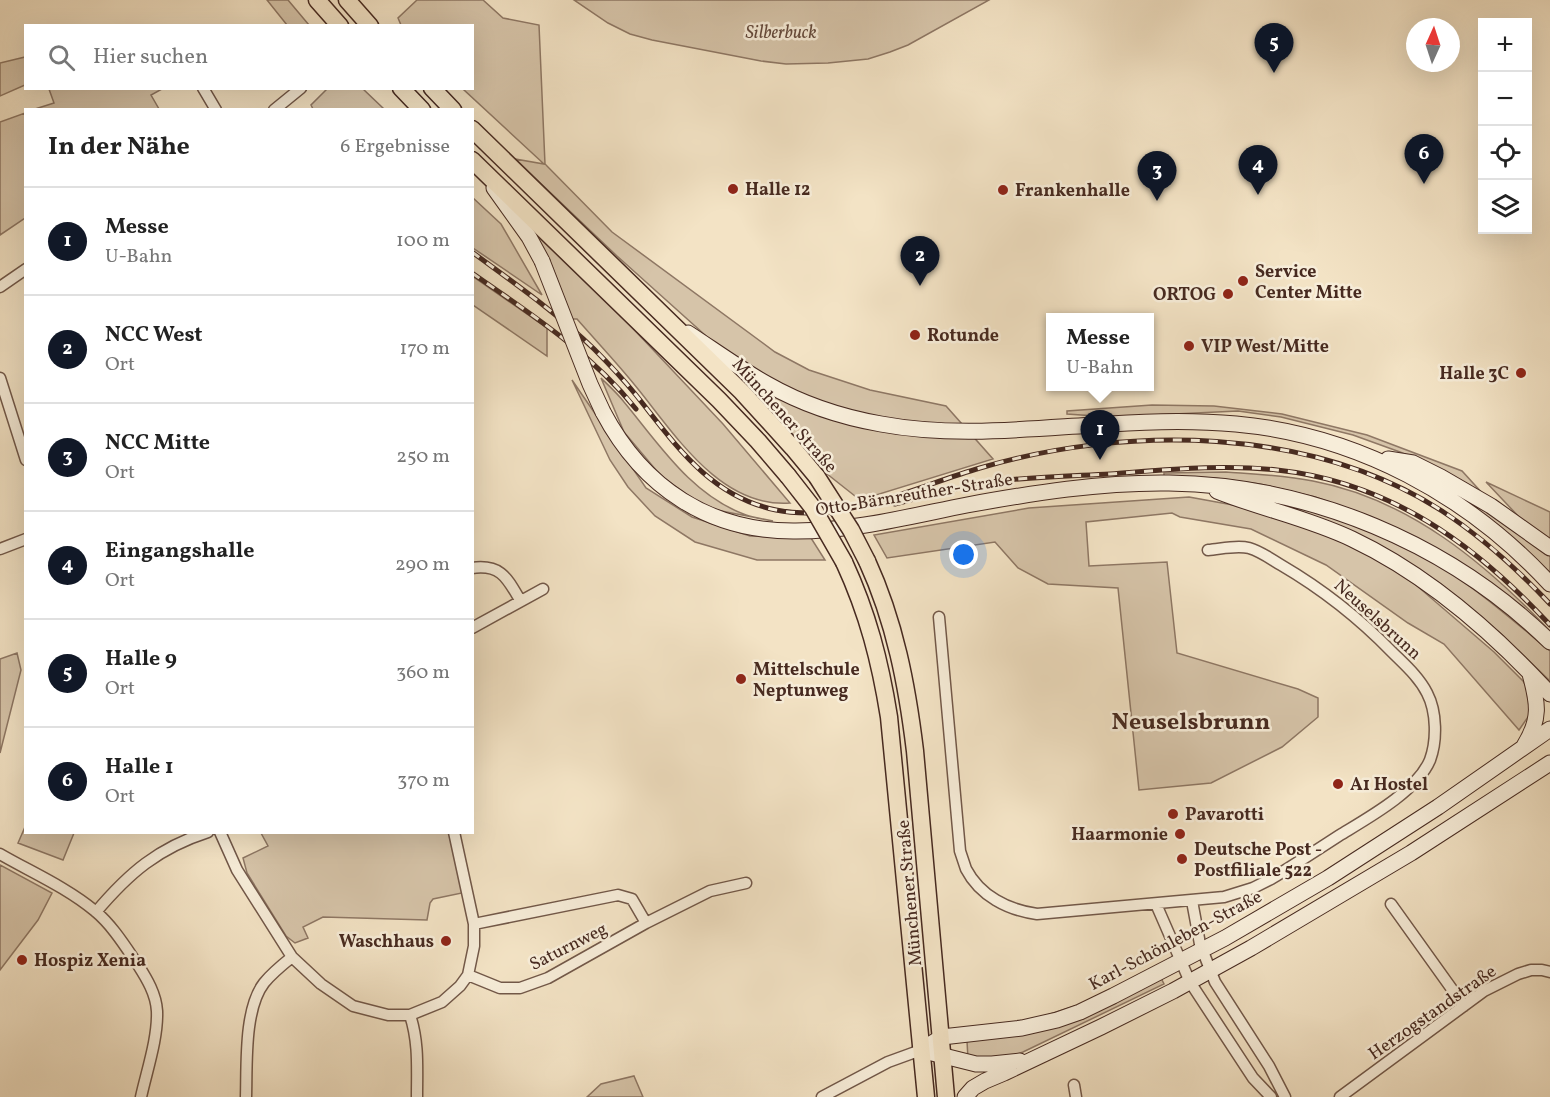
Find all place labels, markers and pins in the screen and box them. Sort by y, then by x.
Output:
pin: 5 [1254,23,1294,73]
pin: 6 [1404,134,1444,184]
pin: 4 [1238,146,1278,195]
pin: 3 [1138,152,1176,201]
place label: Halle 12 [745,178,810,203]
place label: Frankenhalle [1015,179,1130,204]
marker: Halle 12 [726,182,740,196]
marker: Frankenhalle [996,183,1010,197]
pin: 2 [900,236,940,286]
place label: Service Center Mitte [1255,260,1362,306]
marker: Service Center Mitte [1236,274,1250,288]
place label: ORTOG [1153,283,1216,308]
marker: ORTOG [1221,287,1235,301]
place label: Rotunde [927,324,999,349]
marker: Rotunde [908,328,922,342]
place label: VIP West/Mitte [1201,335,1329,360]
marker: VIP West/Mitte [1182,339,1196,353]
place label: Halle 3C [1439,362,1509,387]
marker: Halle 3C [1514,366,1528,380]
pin: 1 [1080,410,1120,460]
place label: Mittelschule Neptunweg [753,658,860,704]
marker: Mittelschule Neptunweg [734,672,748,686]
place label: A1 Hostel [1350,773,1428,798]
marker: A1 Hostel [1331,777,1345,791]
place label: Pavarotti [1185,803,1264,828]
marker: Pavarotti [1166,807,1180,821]
place label: Haarmonie [1071,823,1168,848]
marker: Haarmonie [1173,827,1187,841]
place label: Deutsche Post - Postfiliale 522 [1194,838,1322,884]
marker: Deutsche Post - Postfiliale 522 [1175,852,1189,866]
place label: Waschhaus [339,930,434,955]
marker: Waschhaus [439,934,453,948]
place label: Hospiz Xenia [34,949,146,974]
marker: Hospiz Xenia [15,953,29,967]

